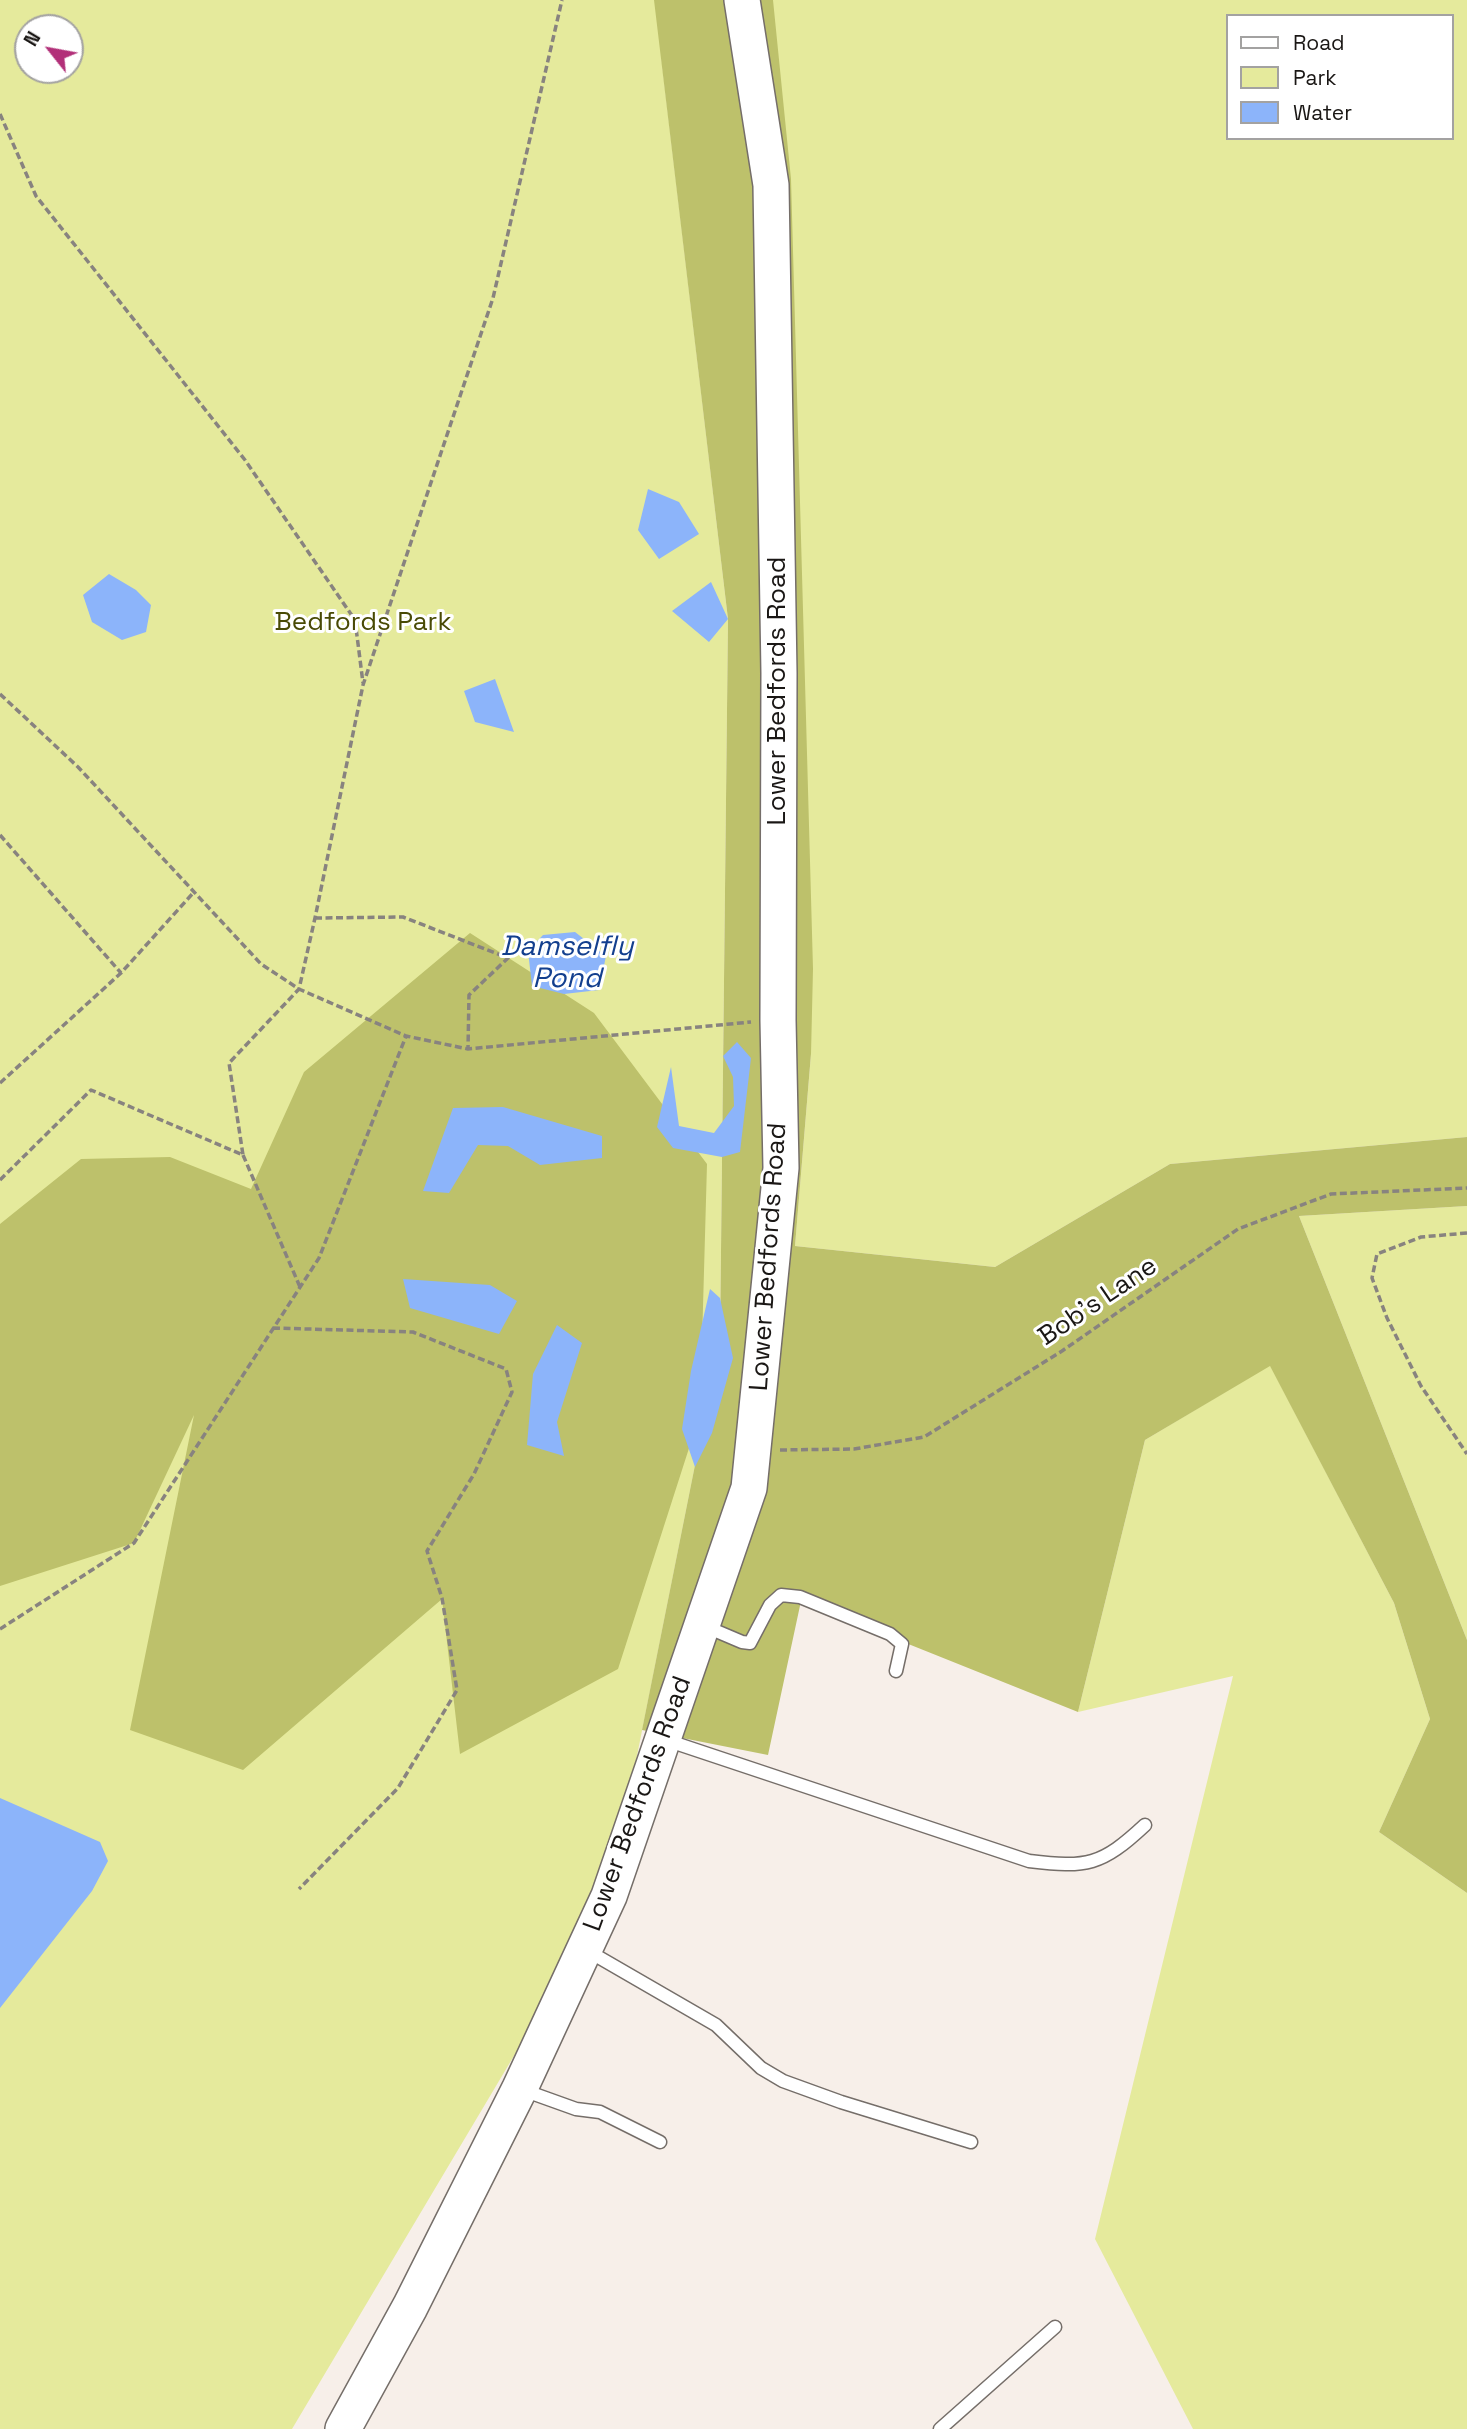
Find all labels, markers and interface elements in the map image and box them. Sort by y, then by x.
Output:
north arrow [14,14,84,84]
legend [1226,14,1453,140]
text: N [18,27,46,51]
text: Road [1293,29,1345,56]
text: Park [1293,64,1337,91]
text: Water [1293,99,1352,126]
street label: Lower Bedfords Road [762,557,794,825]
park label: Bedfords Park [275,607,451,639]
water label: Damselfly Pond [501,930,633,996]
street label: Lower Bedfords Road [744,1122,794,1392]
street label: Bob's Lane [1033,1251,1163,1353]
street label: Lower Bedfords Road [577,1672,699,1936]

